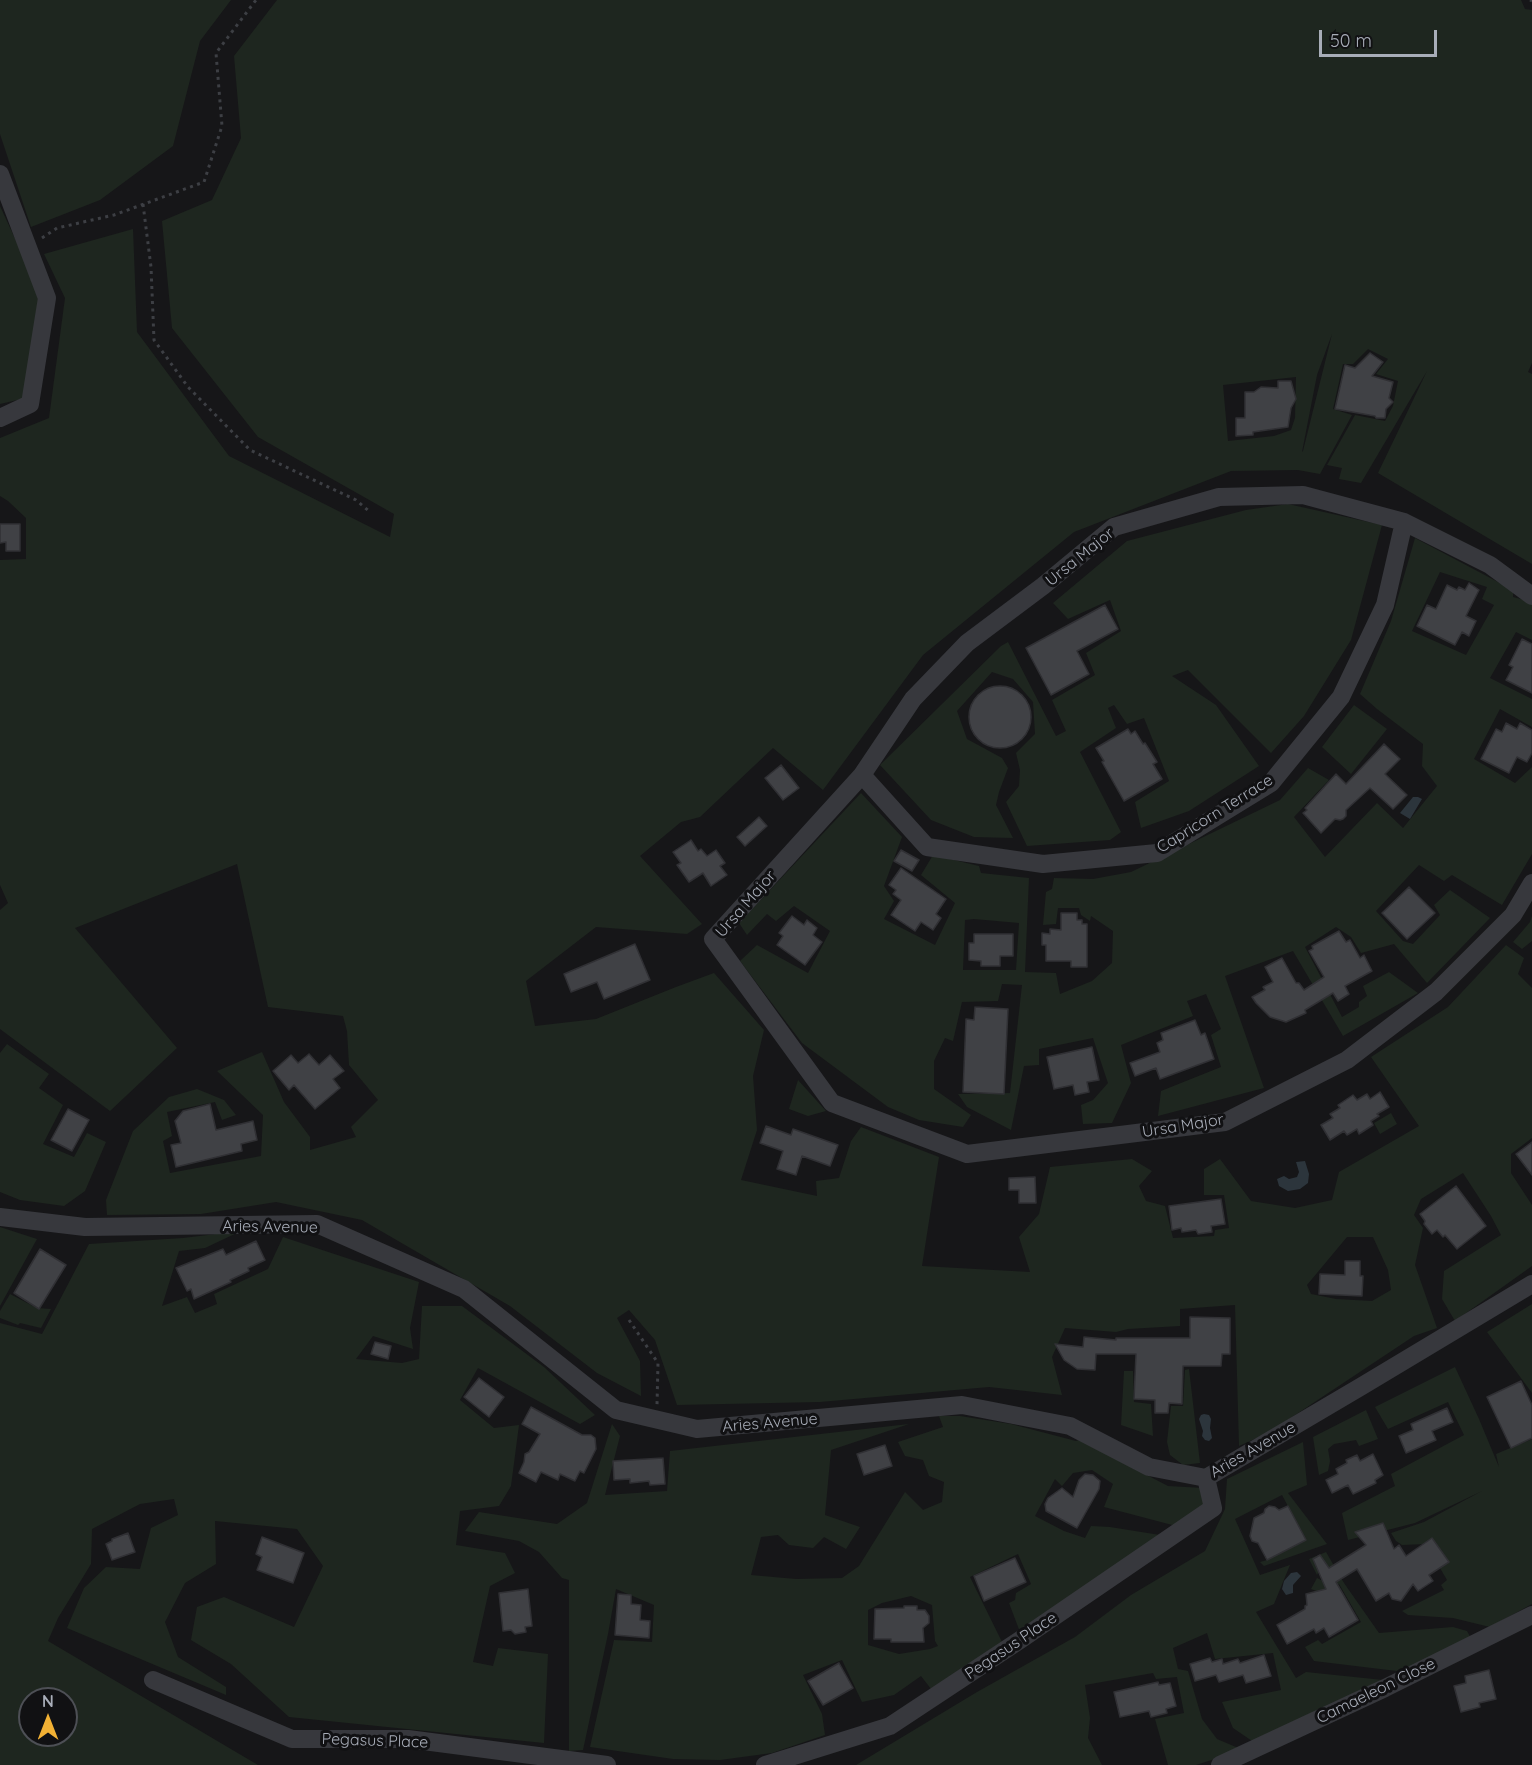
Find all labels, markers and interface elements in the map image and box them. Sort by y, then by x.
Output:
scale bar [1322,18,1440,56]
text: 50 m [1330,29,1372,52]
street label: Ursa Major [1042,524,1118,590]
street label: Capricorn Terrace [1153,771,1277,857]
street label: Ursa Major [712,867,780,941]
street label: Ursa Major [1141,1110,1225,1142]
street label: Aries Avenue [222,1217,318,1237]
street label: Aries Avenue [722,1409,818,1437]
street label: Aries Avenue [1207,1418,1299,1482]
street label: Pegasus Place [961,1608,1061,1684]
street label: Camaeleon Close [1314,1654,1438,1728]
north arrow [18,1687,78,1747]
text: N [42,1691,54,1711]
street label: Pegasus Place [321,1730,429,1752]

